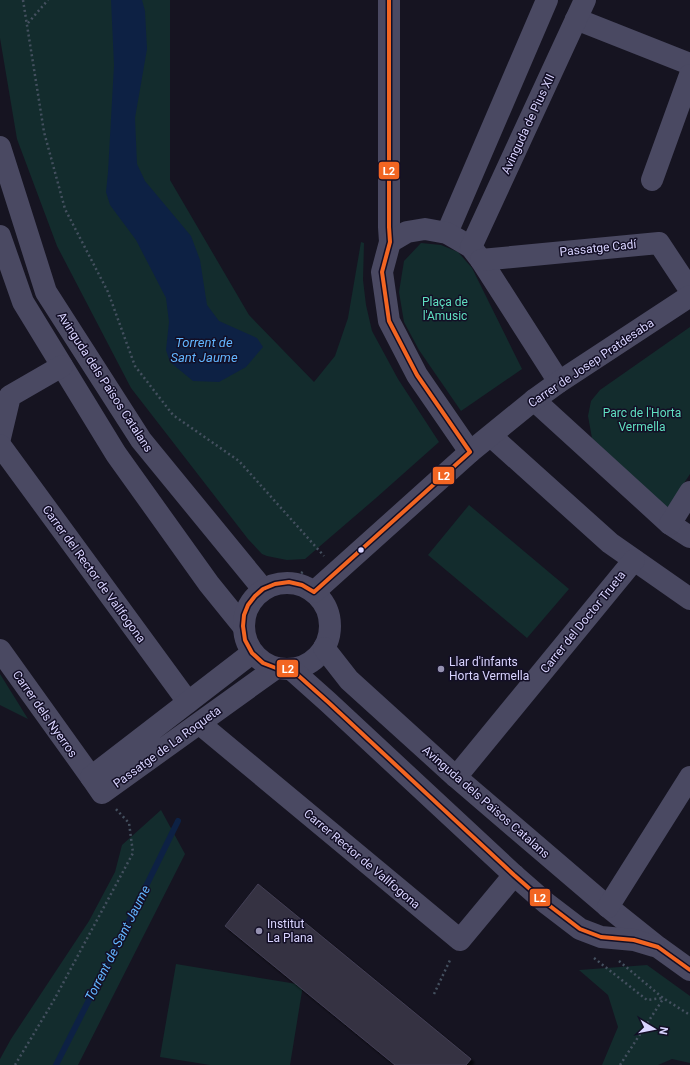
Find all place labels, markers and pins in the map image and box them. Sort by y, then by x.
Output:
unlabelled marker [356,545,366,555]
place label: Llar d'infants Horta Vermella [449,655,529,683]
marker: Llar d'infants Horta Vermella [436,664,446,674]
place label: Institut La Plana [267,917,313,945]
marker: Institut La Plana [254,926,264,936]

